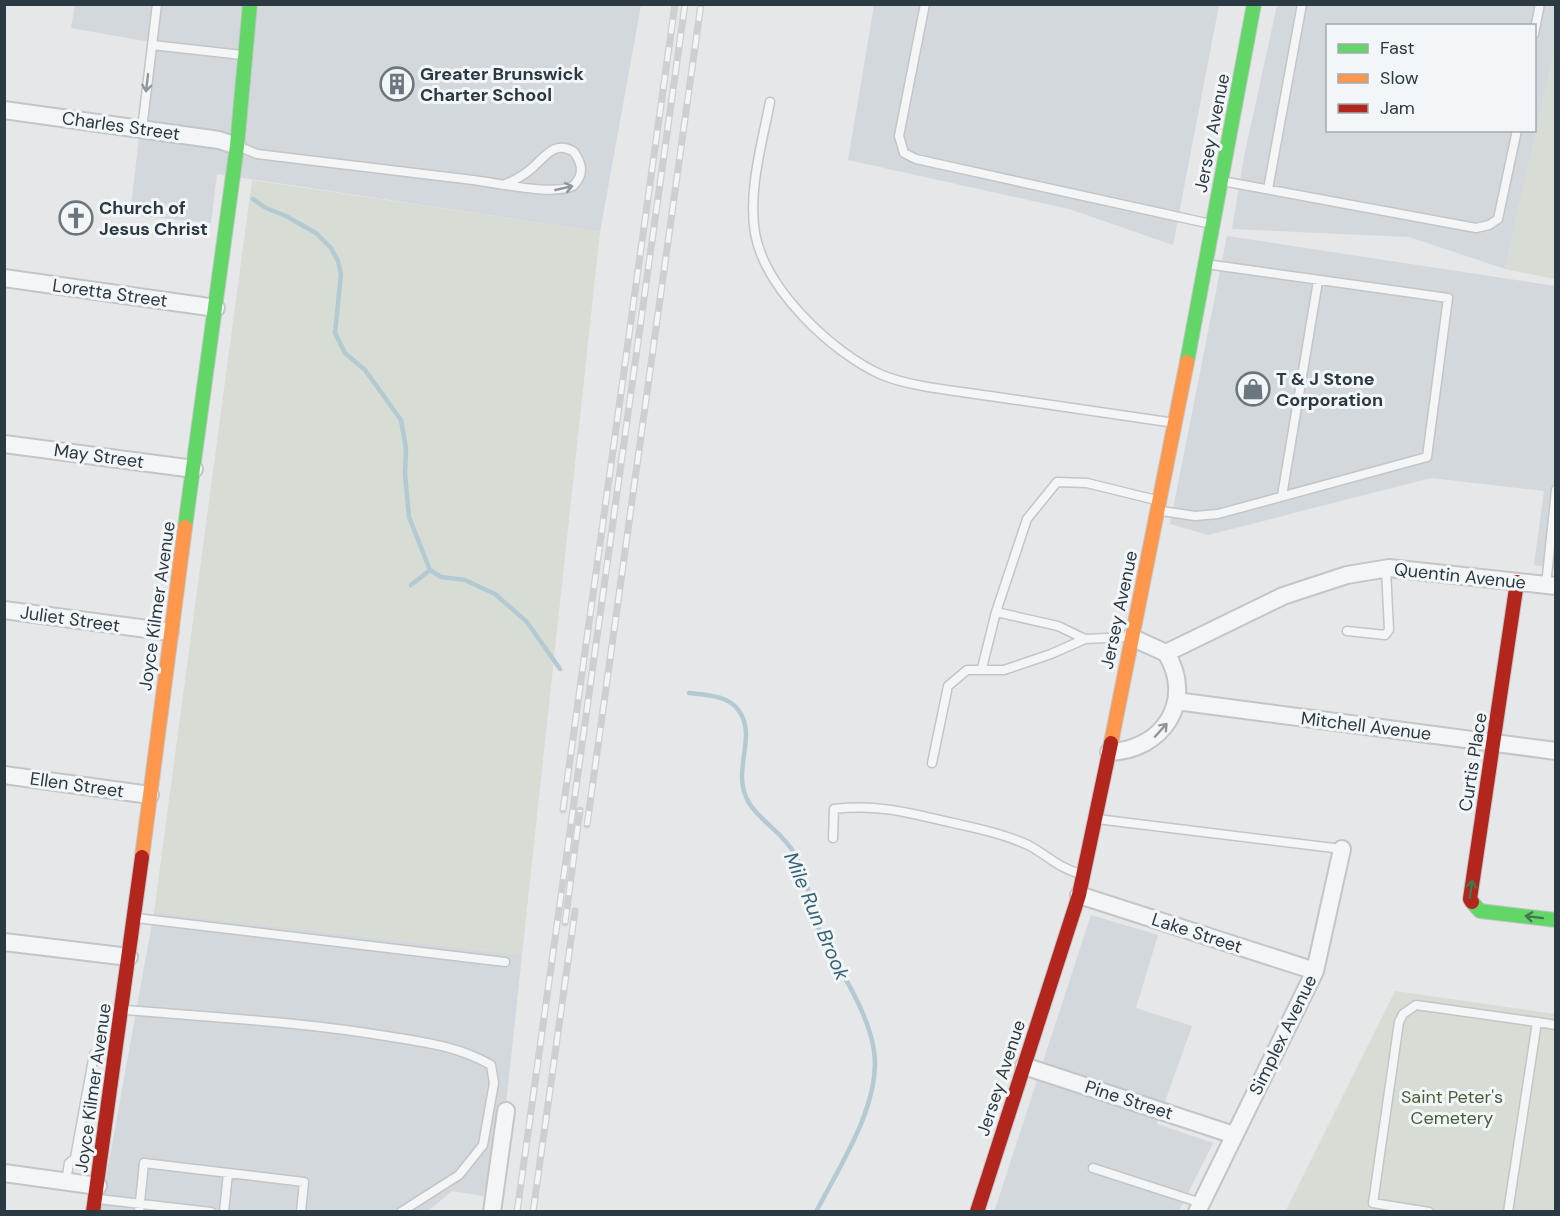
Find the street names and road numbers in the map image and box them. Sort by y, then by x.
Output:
street label: Jersey Avenue [1189,71,1235,195]
street label: Charles Street [61,106,181,146]
street label: Loretta Street [51,273,169,313]
street label: May Street [53,438,145,474]
street label: Joyce Kilmer Avenue [133,520,181,692]
street label: Jersey Avenue [1095,548,1143,672]
street label: Quentin Avenue [1393,557,1527,595]
street label: Juliet Street [19,600,121,638]
street label: Mitchell Avenue [1299,706,1433,746]
street label: Curtis Place [1453,711,1493,813]
street label: Ellen Street [29,767,125,803]
street label: Lake Street [1149,907,1245,959]
street label: Simplex Avenue [1244,971,1322,1099]
street label: Joyce Kilmer Avenue [69,1002,117,1174]
street label: Jersey Avenue [971,1017,1031,1139]
street label: Pine Street [1082,1075,1176,1125]

